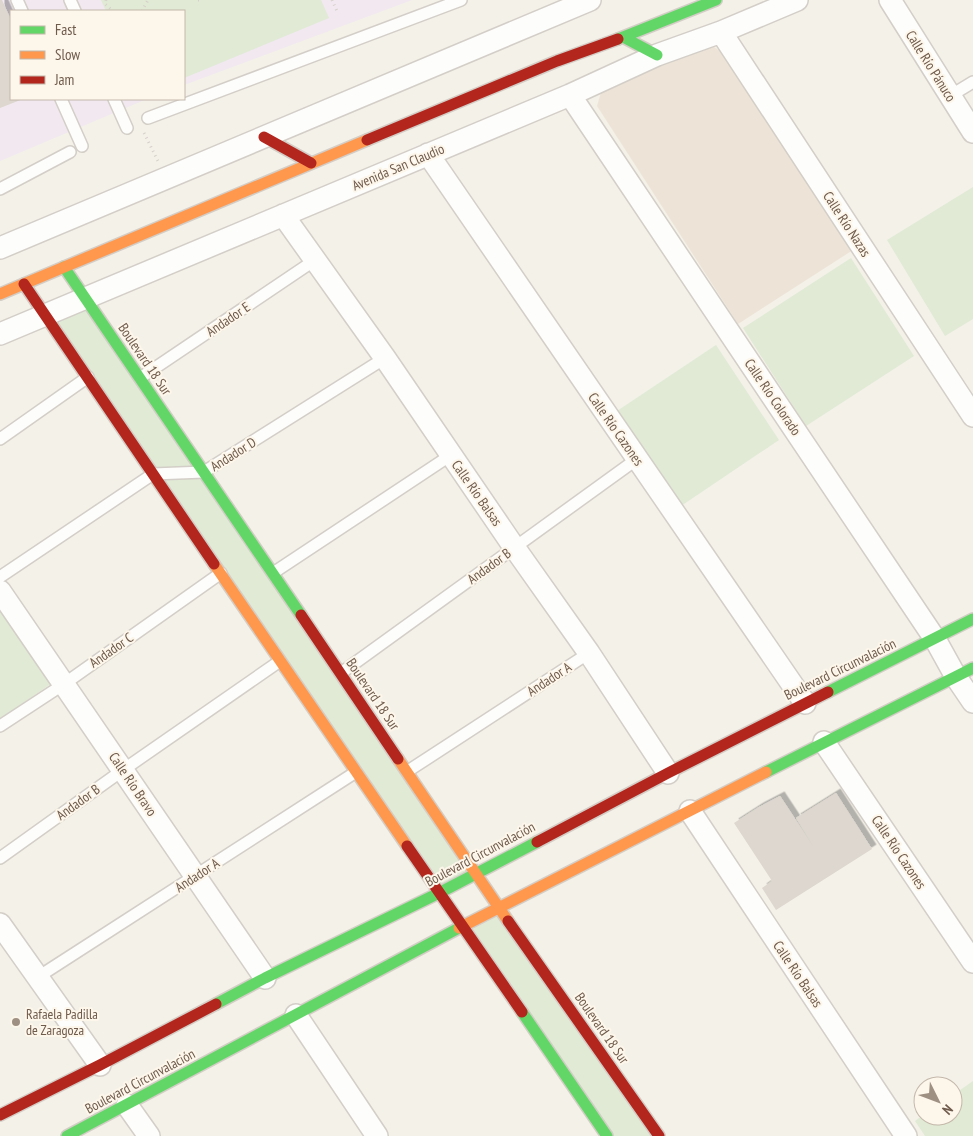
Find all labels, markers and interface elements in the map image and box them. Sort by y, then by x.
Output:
legend [10,10,185,100]
text: Fast [55,20,76,39]
street label: Calle Río Pánuco [902,27,960,105]
text: Slow [55,45,80,64]
text: Jam [54,70,74,89]
street label: Avenida San Claudio [349,139,447,195]
street label: Calle Río Nazas [819,188,875,260]
street label: Andador E [203,298,253,340]
street label: Boulevard 18 Sur [114,320,176,399]
street label: Calle Río Colorado [741,355,805,439]
street label: Calle Río Cazones [584,389,648,469]
street label: Andador D [207,433,259,475]
street label: Calle Río Balsas [448,457,506,530]
street label: Andador B [464,544,514,588]
street label: Andador C [85,628,137,672]
street label: Boulevard Circunvalación [781,634,899,704]
street label: Boulevard 18 Sur [342,655,404,734]
street label: Andador A [523,658,575,700]
street label: Calle Río Bravo [105,749,161,819]
street label: Andador B [53,780,103,824]
street label: Calle Río Cazones [868,812,930,893]
street label: Boulevard Circunvalación [422,817,538,891]
street label: Andador A [171,854,223,896]
street label: Calle Río Balsas [769,937,827,1011]
street label: Boulevard 18 Sur [571,989,633,1067]
place label: Rafaela Padilla de Zaragoza [26,1005,98,1039]
marker: Rafaela Padilla de Zaragoza [10,1016,22,1028]
street label: Boulevard Circunvalación [82,1044,198,1118]
north arrow [913,1076,963,1126]
text: N [938,1101,957,1119]

